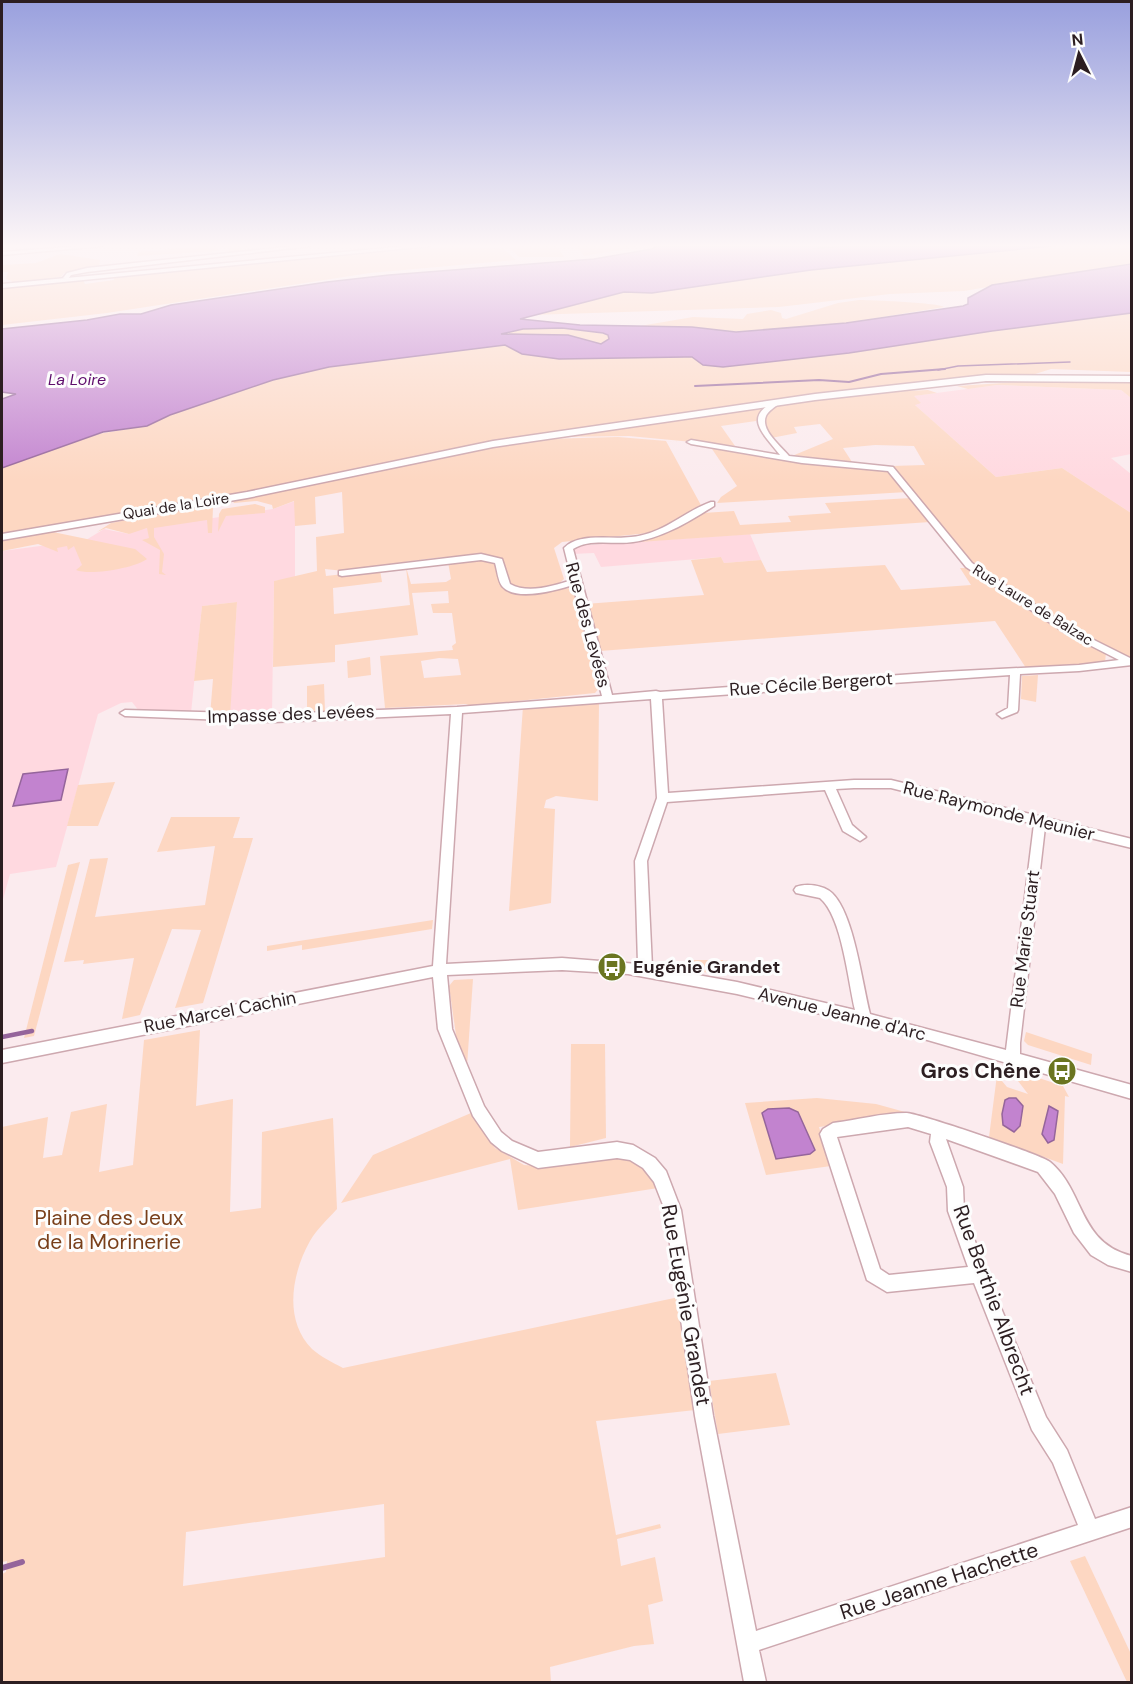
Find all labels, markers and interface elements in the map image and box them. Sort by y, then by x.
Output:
north arrow [1049,24,1109,84]
text: N [1071,29,1084,51]
water label: La Loire [48,369,106,390]
street label: Quai de la Loire [121,488,231,524]
street label: Rue des Levées [560,560,616,690]
street label: Rue Laure de Balzac [969,560,1097,650]
street label: Rue Cécile Bergerot [728,666,894,702]
street label: Impasse des Levées [207,699,375,729]
street label: Rue Raymonde Meunier [901,776,1098,846]
street label: Rue Marie Stuart [1005,869,1045,1009]
bus stop icon: Eugénie Grandet [596,951,628,983]
place label: Eugénie Grandet [633,955,780,979]
street label: Avenue Jeanne d'Arc [756,982,928,1046]
street label: Rue Marcel Cachin [142,985,298,1039]
bus stop icon: Gros Chêne [1046,1055,1078,1087]
place label: Gros Chêne [921,1057,1041,1085]
street label: Rue Berthie Albrecht [947,1201,1041,1399]
street label: Rue Eugénie Grandet [655,1202,717,1408]
park label: Plaine des Jeux de la Morinerie [34,1204,184,1256]
street label: Rue Jeanne Hachette [836,1536,1042,1626]

